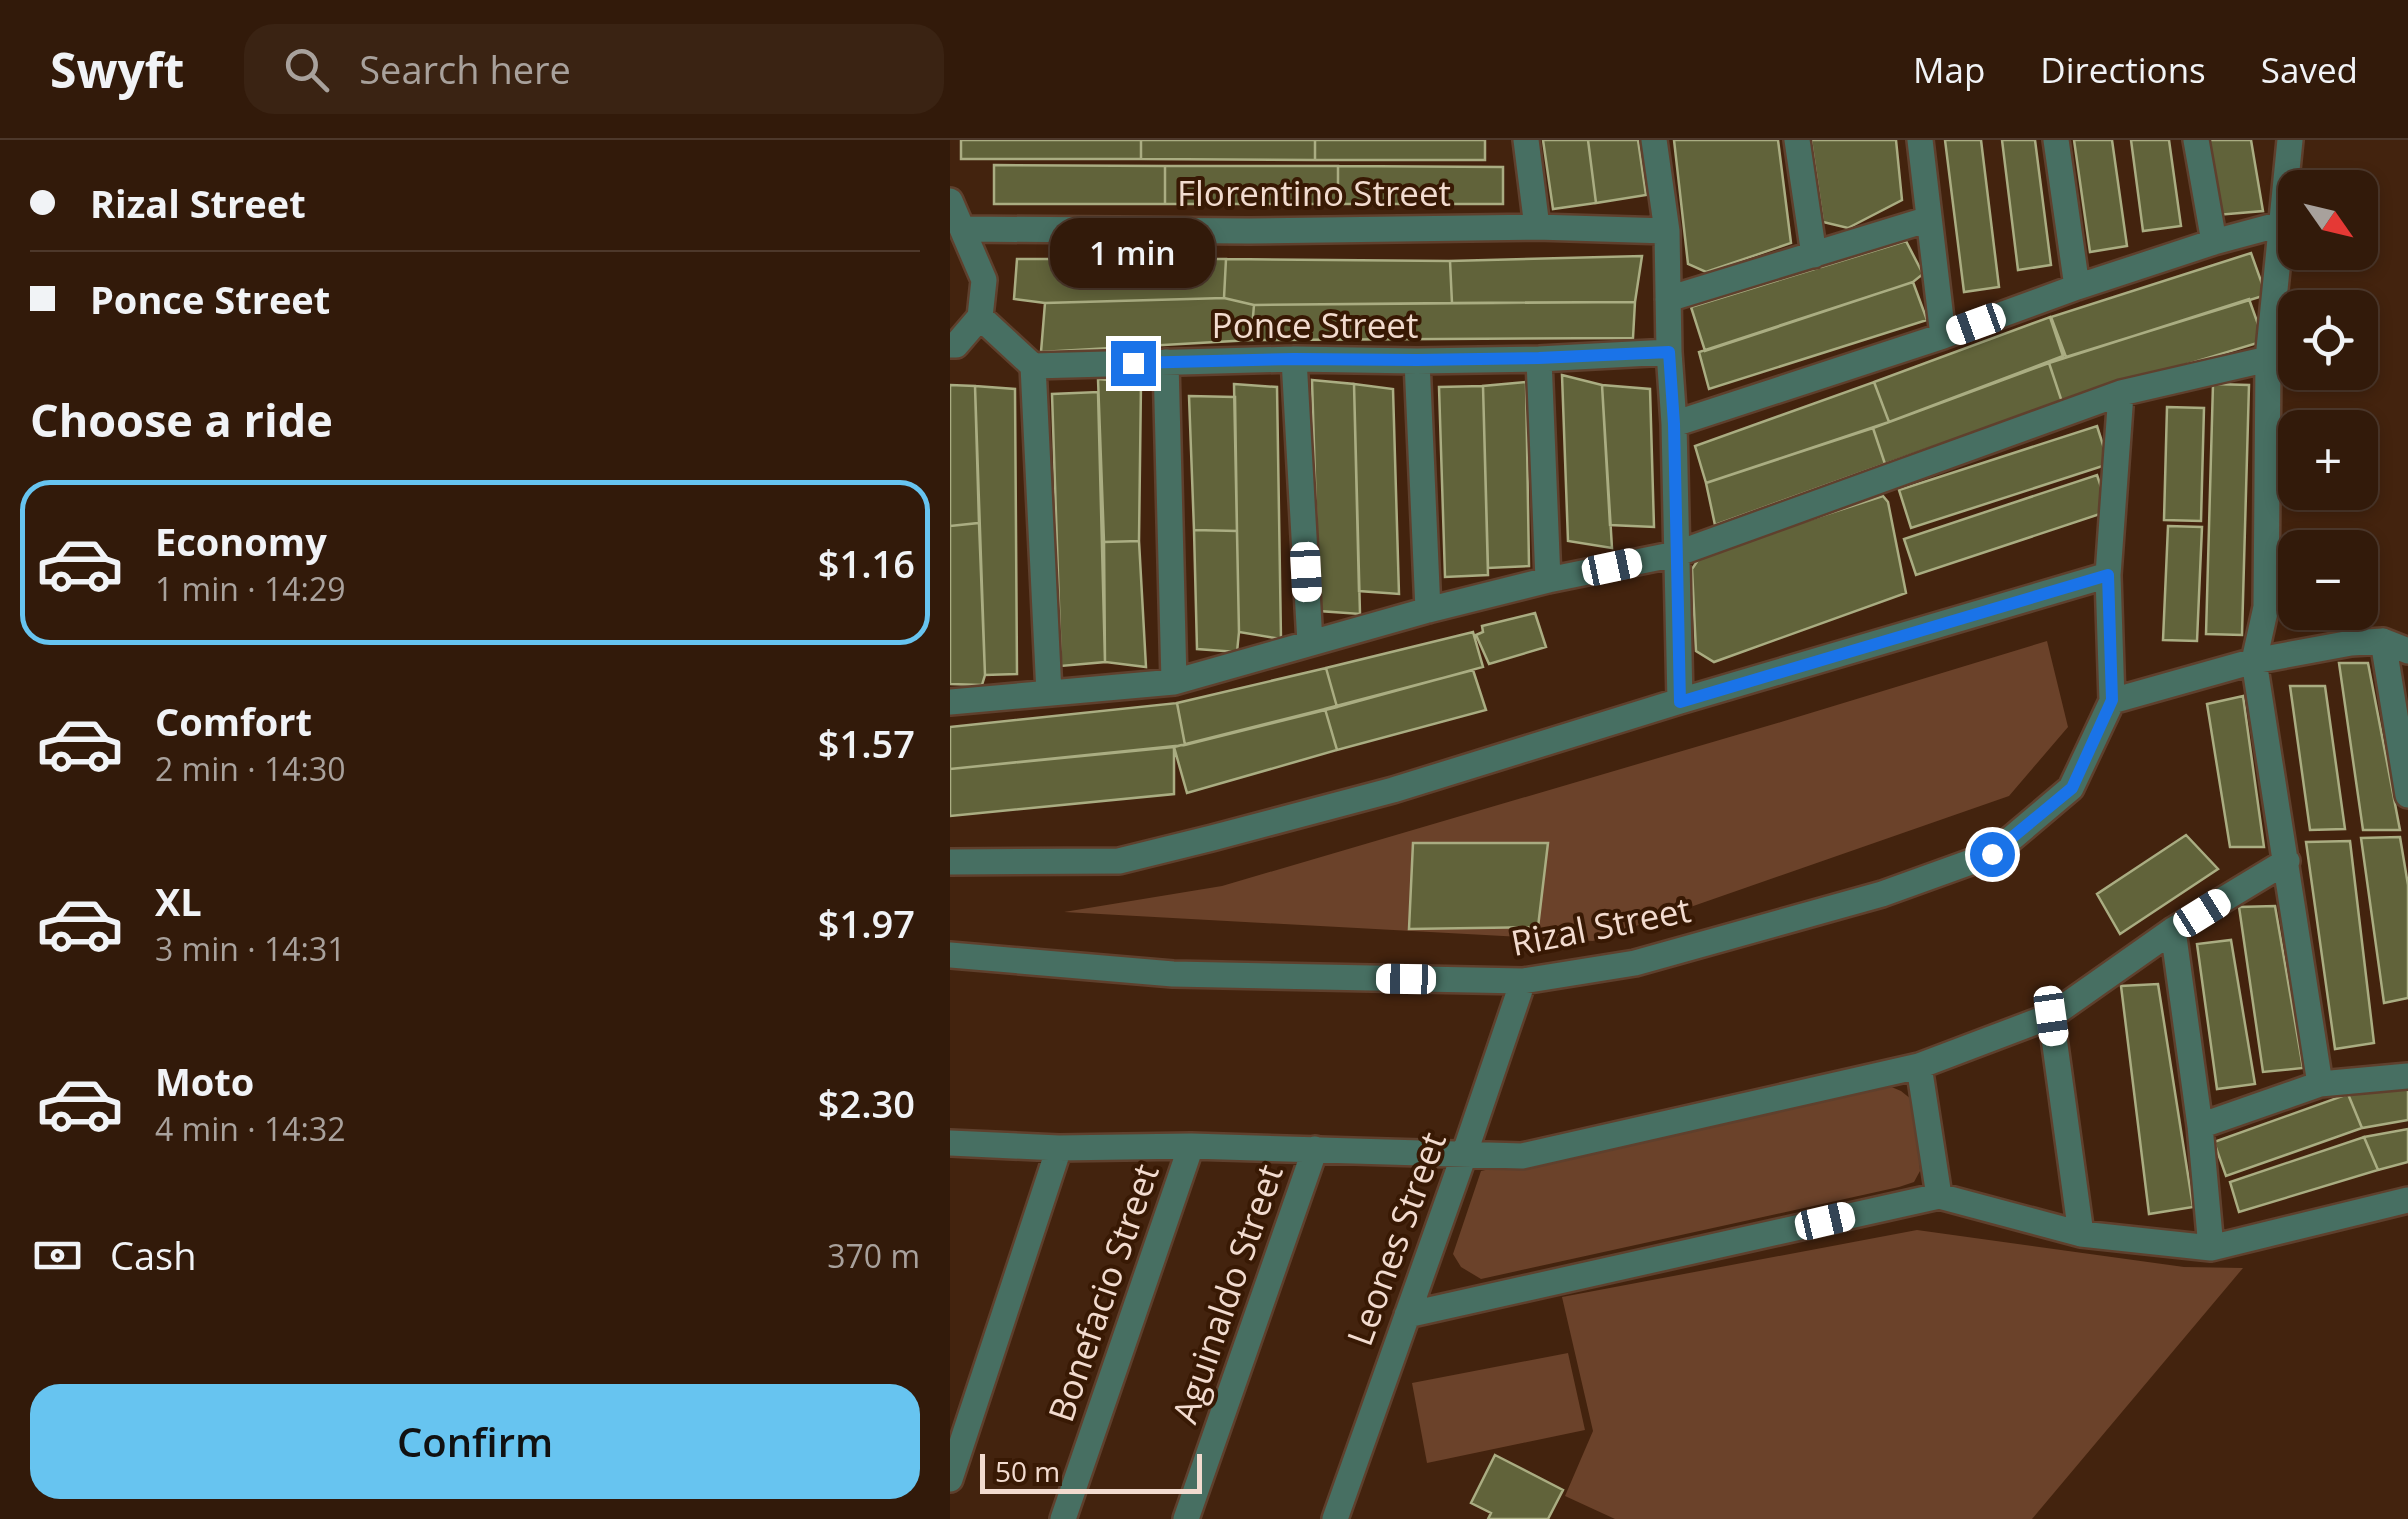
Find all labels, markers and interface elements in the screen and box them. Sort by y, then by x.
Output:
search box [244,24,944,114]
text: Swyft [50,37,184,102]
icon: search [279,42,334,97]
text: Search here [359,43,571,95]
text: Map [1913,46,1985,93]
text: Directions [2040,46,2206,93]
text: Saved [2261,46,2358,93]
street label: Florentino Street [1177,169,1451,216]
north arrow [2278,170,2378,270]
map controls [2278,170,2378,630]
text: Rizal Street [90,177,306,229]
callout: 1 min [1050,218,1216,288]
text: 1 min [1089,231,1176,274]
text: Ponce Street [90,273,330,325]
button: locate [2278,290,2378,390]
car [1943,300,2009,348]
street label: Ponce Street [1212,301,1418,348]
route end [1111,341,1156,386]
text: Choose a ride [30,389,333,450]
button: + [2278,410,2378,510]
text: Economy [155,515,327,567]
icon: car [35,518,125,608]
button: − [2278,530,2378,630]
text: $1.16 [818,537,915,589]
car [1289,541,1323,603]
car [1580,546,1644,588]
text: 1 min · 14:29 [155,567,346,610]
text: Comfort [155,695,312,747]
icon: car [35,698,125,788]
text: $1.57 [818,717,915,769]
text: 2 min · 14:30 [155,747,346,790]
route start [1970,832,2015,877]
text: XL [155,875,202,927]
icon: car [35,878,125,968]
car [2169,884,2235,942]
street label: Rizal Street [1507,885,1695,966]
text: $1.97 [818,897,915,949]
text: 3 min · 14:31 [155,927,346,970]
car [1376,963,1436,995]
car [2032,984,2070,1048]
text: Moto [155,1055,254,1107]
icon: car [35,1058,125,1148]
text: $2.30 [818,1077,915,1129]
text: 4 min · 14:32 [155,1107,346,1150]
street label: Leones Street [1335,1125,1456,1352]
street label: Bonefacio Street [1036,1157,1169,1428]
street label: Aguinaldo Street [1160,1158,1293,1429]
car [1792,1200,1858,1242]
icon: cash [30,1228,85,1283]
text: Cash [110,1229,196,1281]
text: 370 m [827,1234,920,1277]
button: Confirm [30,1384,920,1499]
scale bar [980,1449,1202,1494]
text: 50 m [995,1452,1060,1490]

